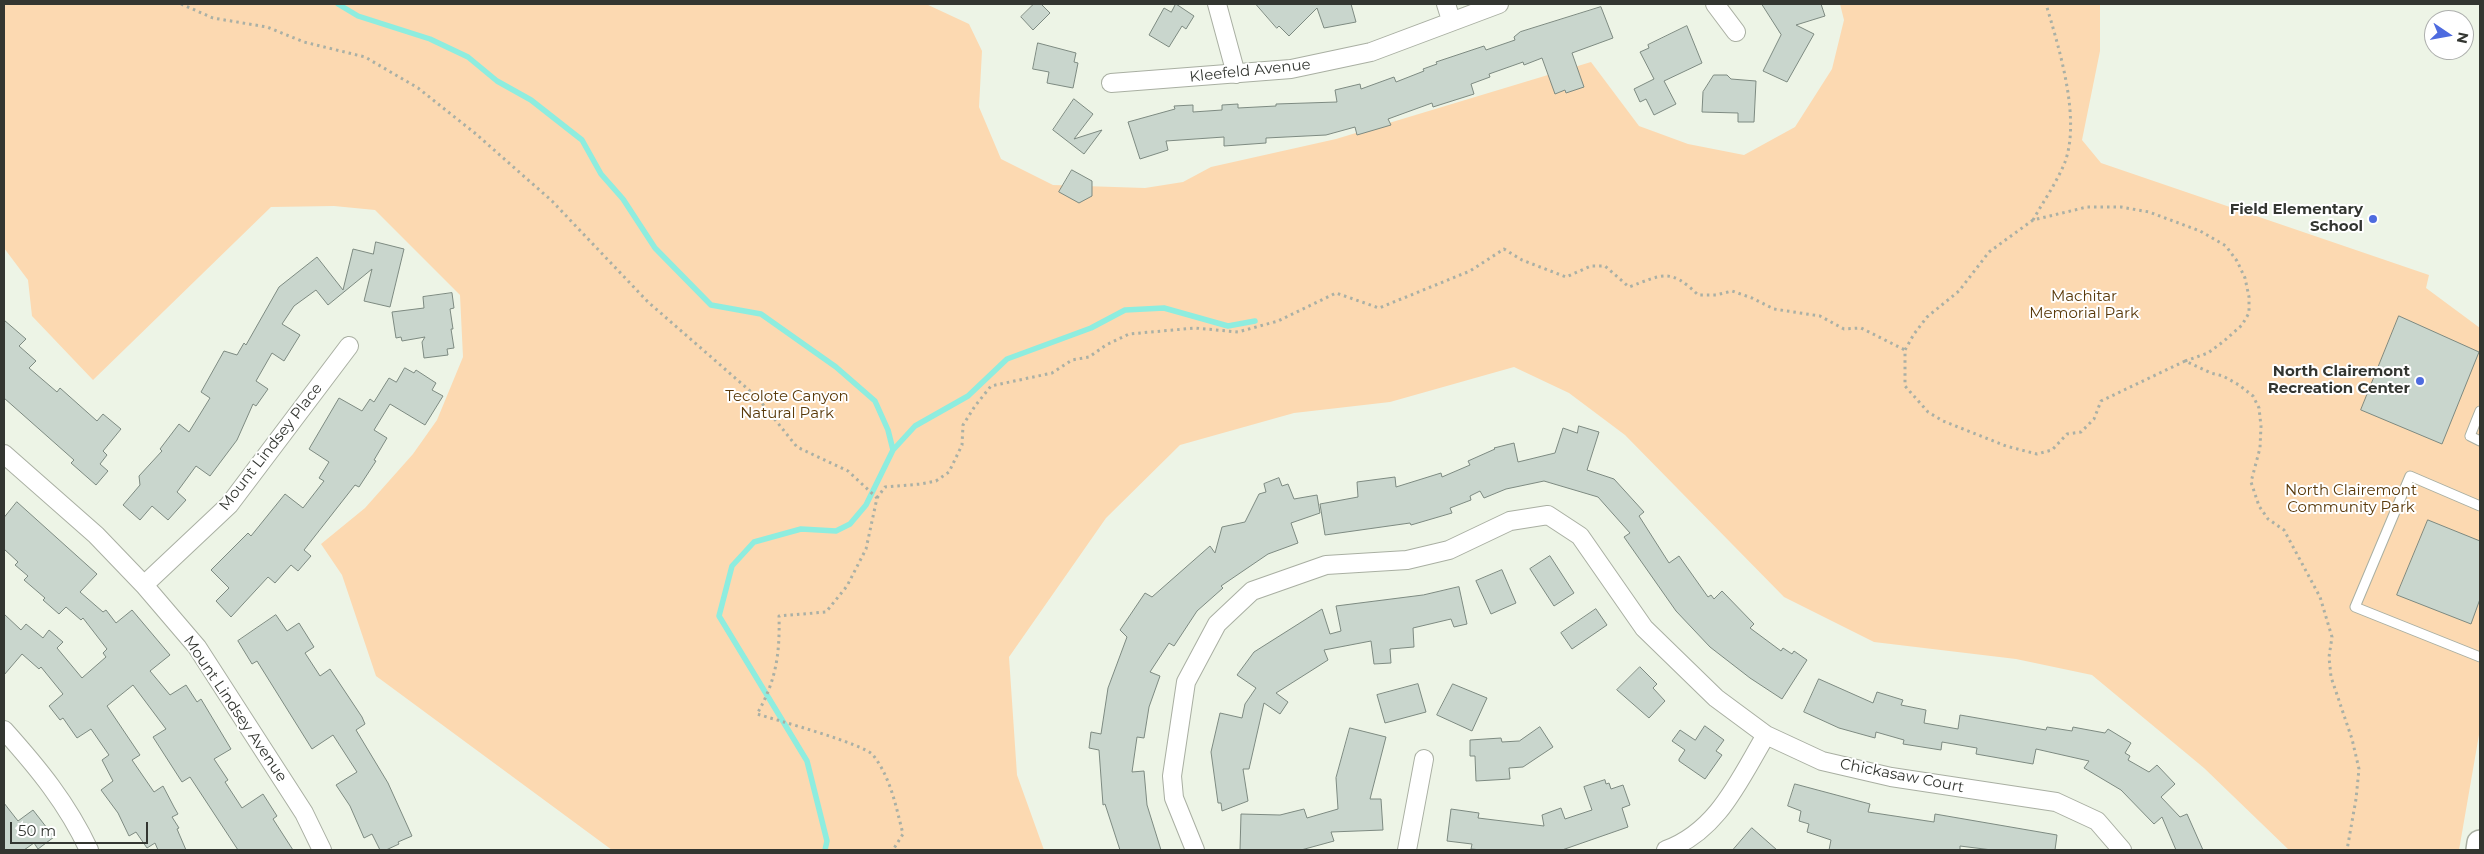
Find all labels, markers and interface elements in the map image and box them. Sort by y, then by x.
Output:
north arrow [2424,10,2474,60]
text: N [2453,31,2473,45]
street label: Kleefeld Avenue [1189,56,1311,86]
place label: Field Elementary School [2230,201,2363,236]
marker: Field Elementary School [2367,213,2379,225]
park label: Machitar Memorial Park [2029,288,2139,323]
place label: North Clairemont Recreation Center [2268,363,2410,398]
marker: North Clairemont Recreation Center [2414,375,2426,387]
street label: Mount Lindsey Place [216,380,326,514]
park label: Tecolote Canyon Natural Park [725,388,849,423]
park label: North Clairemont Community Park [2285,482,2417,517]
street label: Mount Lindsey Avenue [179,633,291,785]
street label: Chickasaw Court [1838,755,1966,797]
scale bar [12,812,150,844]
text: 50 m [18,821,56,840]

